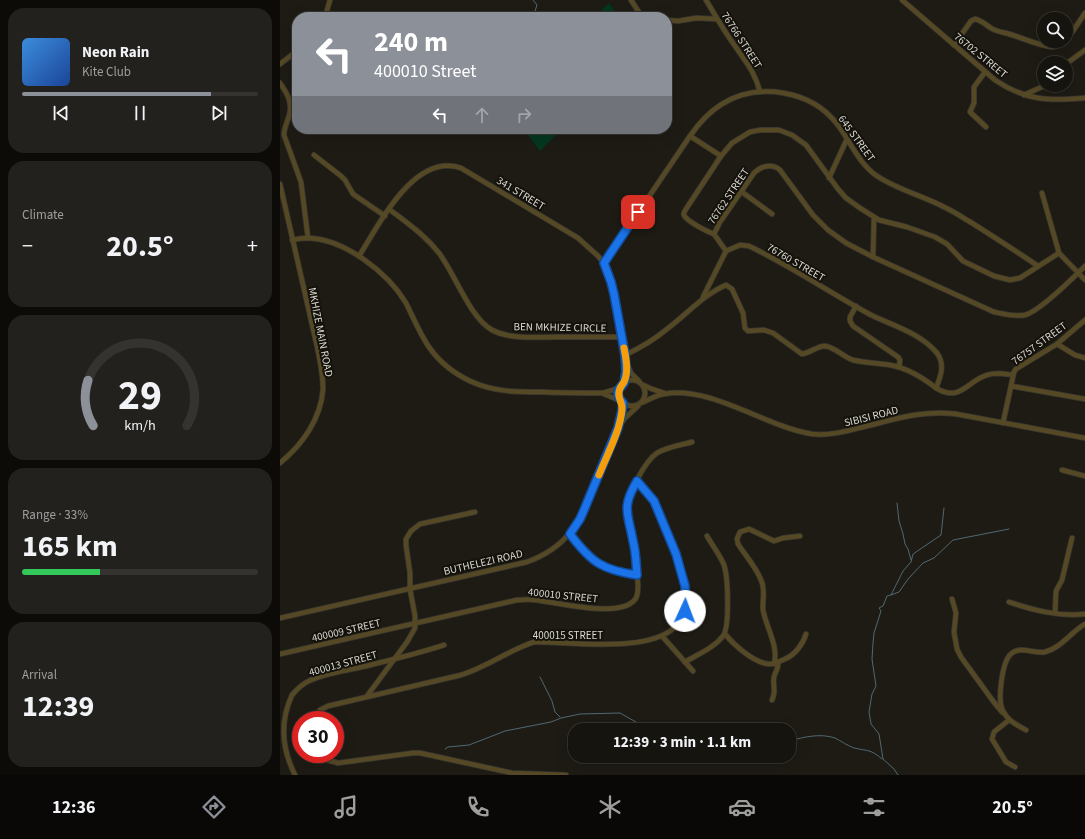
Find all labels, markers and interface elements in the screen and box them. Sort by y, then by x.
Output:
street label: 76766 STREET [718,9,766,72]
map controls [1037,12,1073,92]
button: search [1037,12,1073,48]
text: 240 m [374,22,448,62]
icon: left [308,28,360,80]
street label: 76702 STREET [951,29,1011,82]
text: Neon Rain [82,42,149,63]
button: layers [1037,56,1073,92]
text: 400010 Street [374,59,476,84]
text: Kite Club [82,63,131,81]
icon: previous [50,102,72,124]
icon: pause [129,102,151,124]
icon: next [208,102,230,124]
icon: left [429,104,451,126]
icon: ahead [471,104,493,126]
icon: right [513,104,535,126]
street label: 645 STREET [835,112,879,165]
street label: 76762 STREET [704,165,753,227]
street label: 341 STREET [494,173,548,214]
pin [621,195,655,229]
icon: arrive [627,201,649,223]
text: Climate [22,206,64,224]
text: 20.5° [106,225,174,268]
text: − [22,230,33,262]
text: + [247,230,258,262]
street label: 76760 STREET [764,240,828,285]
street label: MKHIZE MAIN ROAD [304,286,337,378]
street label: 76757 STREET [1009,318,1070,369]
street label: BEN MKHIZE CIRCLE [513,319,607,336]
text: 29 [118,365,162,425]
street label: SIBISI ROAD [842,402,900,430]
text: km/h [124,414,156,435]
text: Range · 33% [22,506,88,524]
text: 165 km [22,525,118,568]
street label: BUTHELEZI ROAD [442,546,524,579]
street label: 400010 STREET [527,584,599,607]
position arrow [664,590,706,632]
street label: 400009 STREET [310,615,382,646]
street label: 400015 STREET [533,628,603,643]
street label: 400013 STREET [307,647,379,680]
text: Arrival [22,666,57,684]
text: 12:39 [22,685,94,728]
speed limit sign: 30 [292,711,344,763]
text: 12:39 · 3 min · 1.1 km [613,732,751,753]
icon: directions [200,793,228,821]
icon: music [332,793,360,821]
icon: phone [464,793,492,821]
icon: climate [596,793,624,821]
icon: car [728,793,756,821]
icon: filters [860,793,888,821]
text: 12:36 [52,795,95,820]
text: 20.5° [992,795,1033,820]

